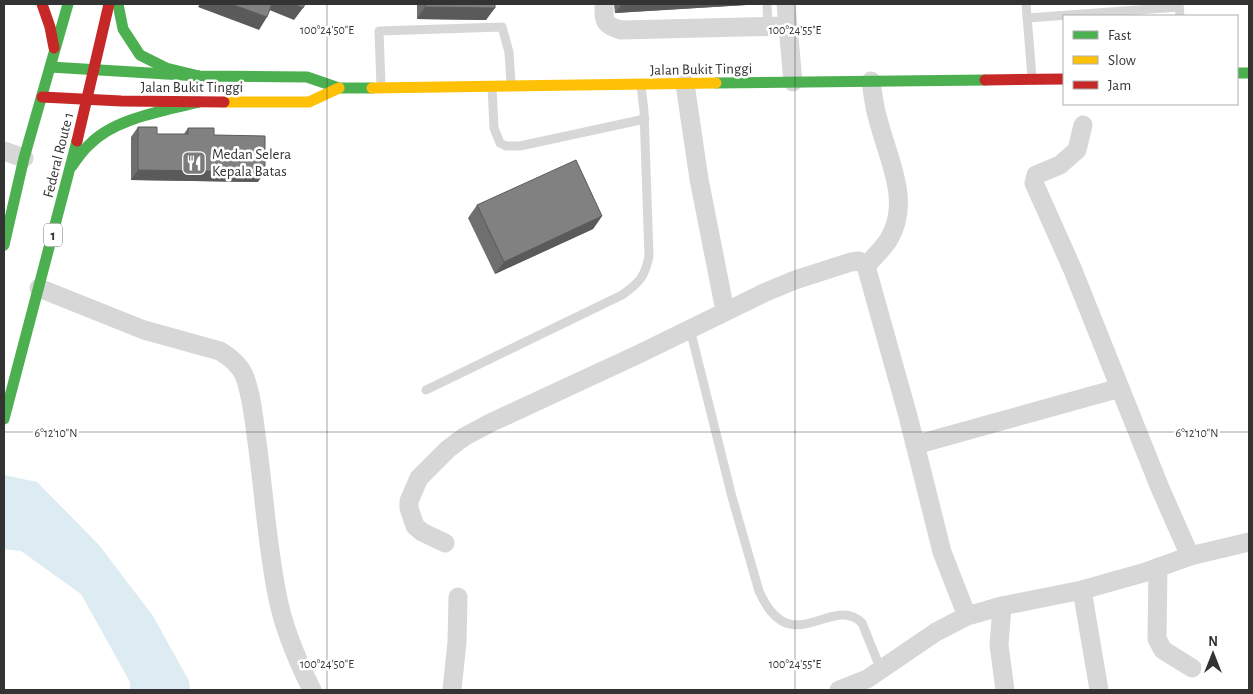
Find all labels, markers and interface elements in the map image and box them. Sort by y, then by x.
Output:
legend [1063,15,1238,105]
text: 100°24'50"E [300,24,354,36]
text: 100°24'55"E [769,24,822,36]
text: Fast [1108,28,1132,43]
text: Slow [1108,53,1136,68]
street label: Jalan Bukit Tinggi [650,61,752,78]
text: Jam [1108,78,1131,93]
street label: Jalan Bukit Tinggi [141,80,243,95]
street label: Federal Route 1 [41,111,76,199]
place label: Medan Selera Kepala Batas [212,147,291,179]
restaurant icon: Medan Selera Kepala Batas [181,150,207,176]
road number: 1 [44,224,62,246]
text: 6°12'10"N [35,427,77,439]
text: 6°12'10"N [1176,427,1218,439]
north arrow [1188,629,1238,679]
text: N [1208,635,1218,649]
text: 100°24'50"E [300,658,354,670]
text: 100°24'55"E [769,658,822,670]

